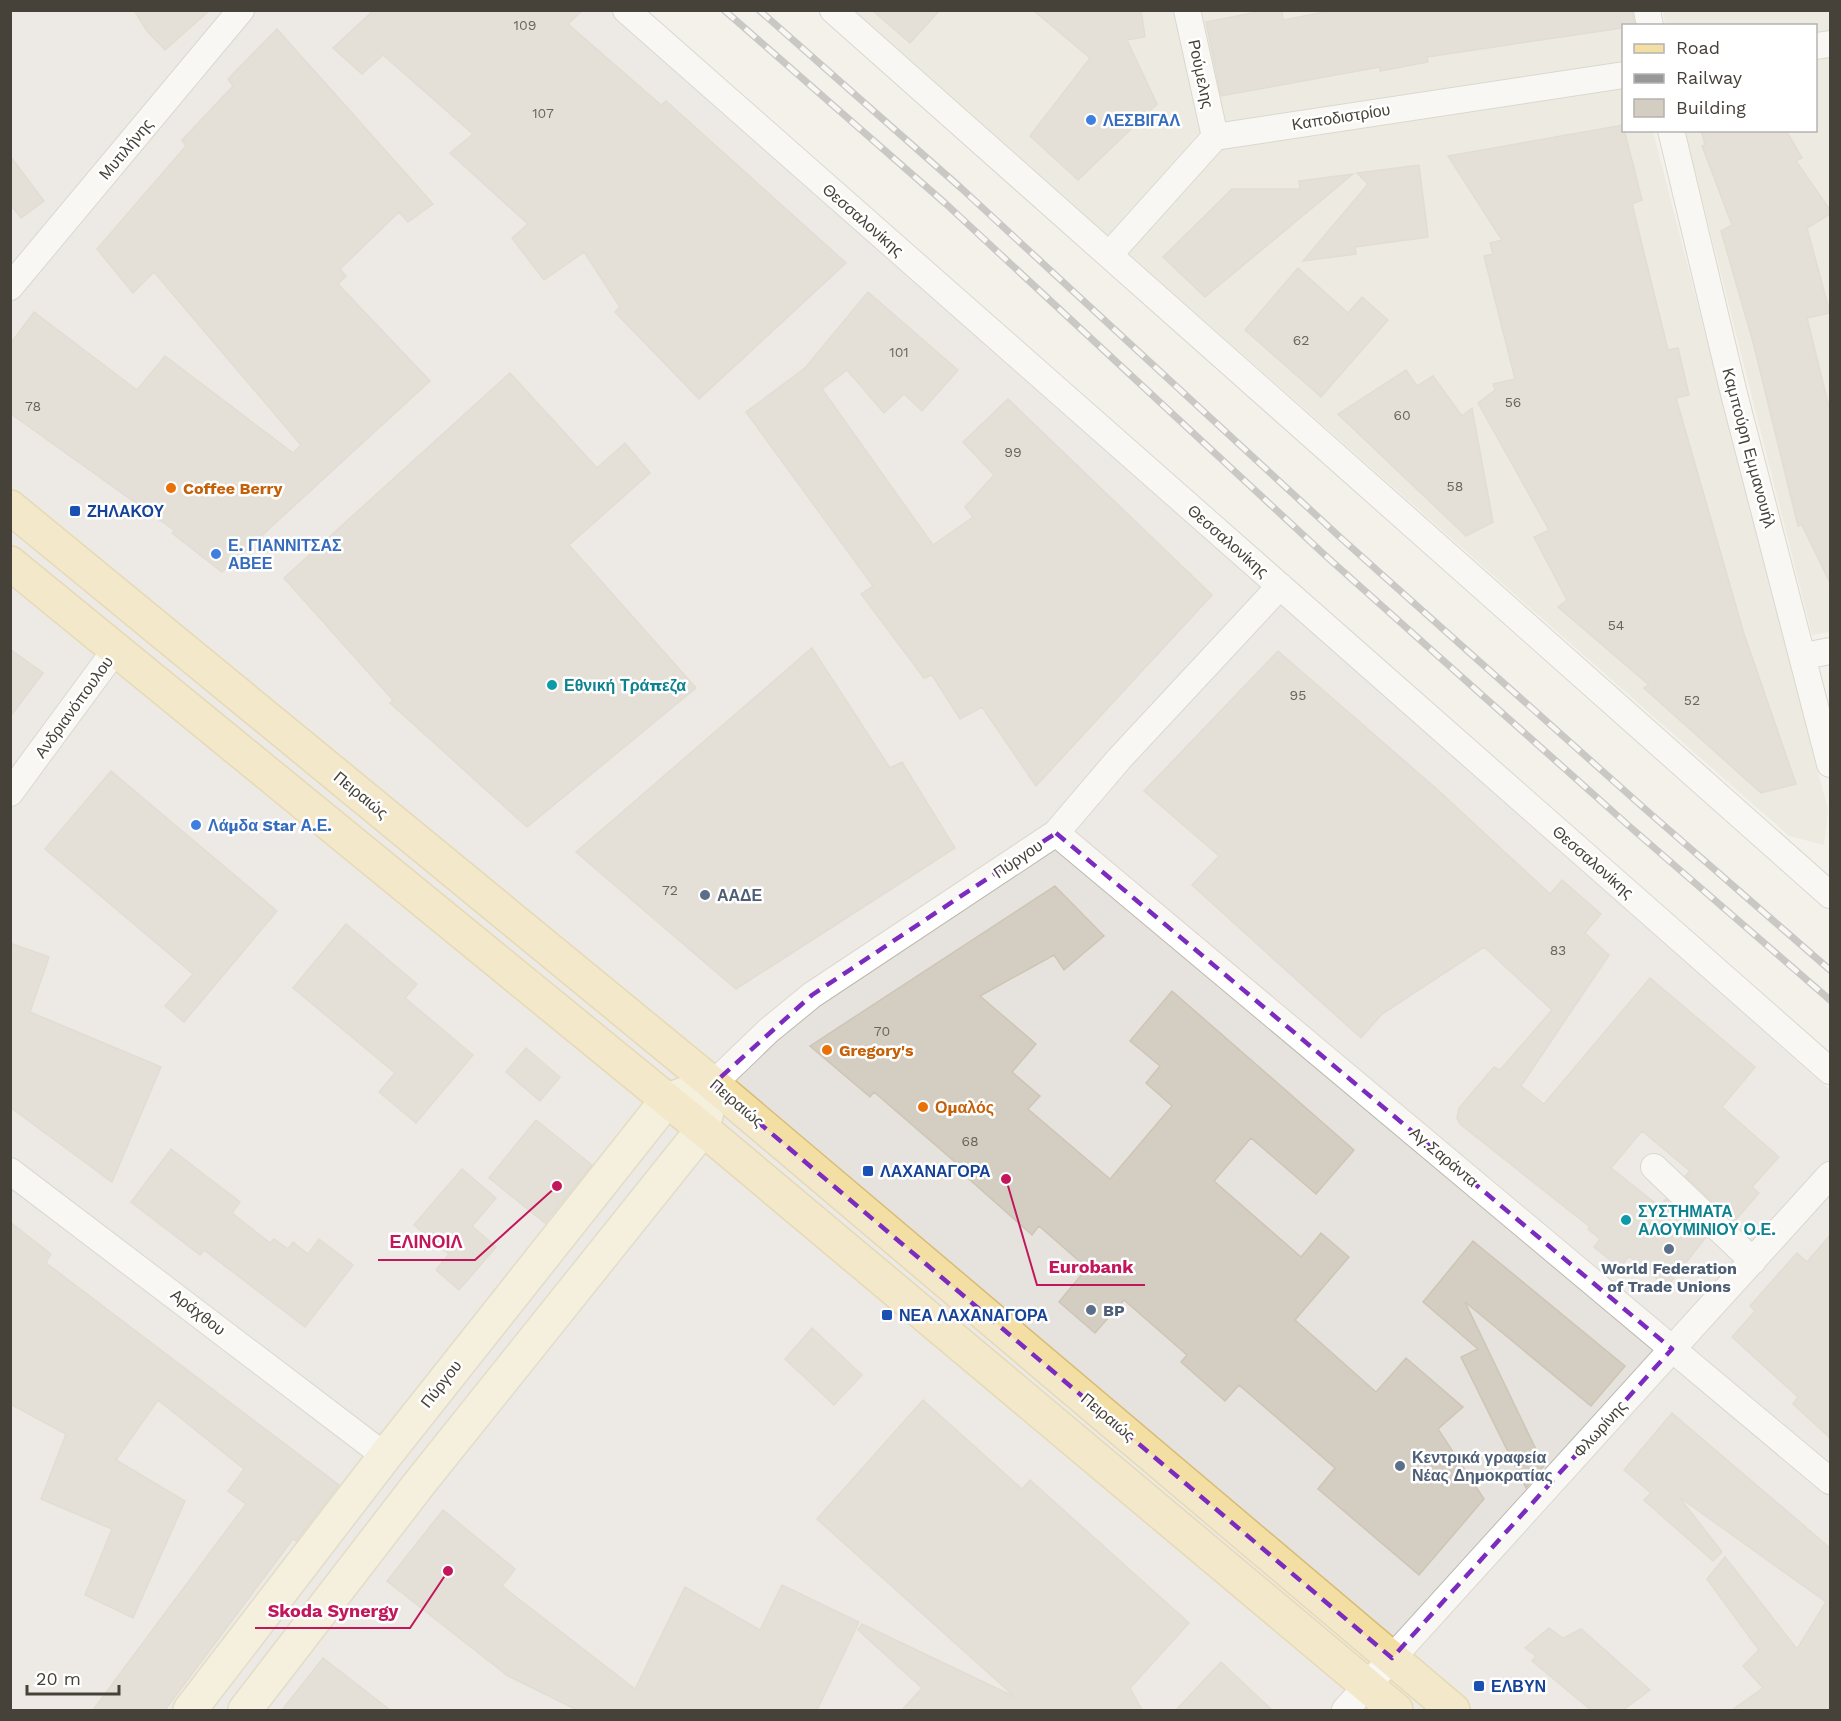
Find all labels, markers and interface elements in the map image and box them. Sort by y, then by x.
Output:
house number: 109 [514,17,536,33]
legend [1622,24,1817,132]
text: Road [1676,37,1720,58]
street label: Ρούμελης [1184,38,1218,110]
text: Railway [1676,67,1743,88]
text: Building [1676,97,1746,118]
street label: Καποδιστρίου [1290,100,1392,134]
house number: 107 [532,105,554,121]
place label: ΛΕΣΒΙΓΑΛ [1103,111,1180,130]
marker: ΛΕΣΒΙΓΑΛ [1084,113,1098,127]
street label: Μυτιλήνης [95,115,157,183]
street label: Θεσσαλονίκης [819,180,908,261]
house number: 62 [1293,332,1309,348]
house number: 101 [889,344,909,360]
street label: Καμπούρη Εμμανουήλ [1718,366,1780,530]
house number: 56 [1505,394,1521,410]
house number: 78 [25,398,41,414]
house number: 60 [1393,407,1411,423]
house number: 99 [1004,444,1022,460]
house number: 58 [1447,478,1463,494]
place label: Coffee Berry [183,479,283,498]
marker: Coffee Berry [164,481,178,495]
street label: Θεσσαλονίκης [1184,501,1273,582]
place label: ΖΗΛΑΚΟΥ [87,502,164,521]
marker: ΖΗΛΑΚΟΥ [68,504,82,518]
place label: Ε. ΓΙΑΝΝΙΤΣΑΣ ΑΒΕΕ [228,536,342,573]
marker: Ε. ΓΙΑΝΝΙΤΣΑΣ ΑΒΕΕ [209,547,223,561]
house number: 54 [1608,617,1624,633]
street label: Ανδριανόπουλου [31,652,117,762]
place label: Εθνική Τράπεζα [564,676,686,695]
marker: Εθνική Τράπεζα [545,678,559,692]
house number: 95 [1290,687,1306,703]
house number: 52 [1684,692,1700,708]
street label: Πειραιώς [330,767,392,823]
place label: Λάμδα Star Α.Ε. [208,816,332,835]
marker: Λάμδα Star Α.Ε. [189,818,203,832]
street label: Θεσσαλονίκης [1549,822,1638,903]
street label: Πύργου [990,836,1046,882]
house number: 72 [662,882,678,898]
place label: ΑΑΔΕ [717,886,763,905]
marker: ΑΑΔΕ [698,888,712,902]
house number: 83 [1550,942,1566,958]
house number: 70 [874,1023,890,1039]
place label: Gregory's [839,1041,914,1060]
marker: Gregory's [820,1043,834,1057]
street label: Πειραιώς [706,1075,768,1131]
place label: Ομαλός [935,1098,994,1117]
marker: Ομαλός [916,1100,930,1114]
street label: Αγ.Σαράντα [1406,1123,1482,1191]
house number: 68 [961,1133,979,1149]
place label: ΛΑΧΑΝΑΓΟΡΑ [880,1162,991,1181]
marker: ΛΑΧΑΝΑΓΟΡΑ [861,1164,875,1178]
place label: ΣΥΣΤΗΜΑΤΑ ΑΛΟΥΜΙΝΙΟΥ Ο.Ε. [1638,1202,1776,1239]
marker: ΣΥΣΤΗΜΑΤΑ ΑΛΟΥΜΙΝΙΟΥ Ο.Ε. [1619,1213,1633,1227]
callout: ΕΛΙΝΟΙΛ [378,1224,475,1260]
text: ΕΛΙΝΟΙΛ [389,1231,463,1252]
marker: World Federation of Trade Unions [1662,1242,1676,1256]
callout: Eurobank [1037,1249,1145,1285]
text: Eurobank [1049,1256,1134,1277]
place label: World Federation of Trade Unions [1601,1259,1737,1296]
street label: Αράχθου [167,1285,229,1339]
place label: BP [1103,1301,1125,1320]
marker: BP [1084,1303,1098,1317]
place label: ΝΕΑ ΛΑΧΑΝΑΓΟΡΑ [899,1306,1048,1325]
marker: ΝΕΑ ΛΑΧΑΝΑΓΟΡΑ [880,1308,894,1322]
street label: Πύργου [417,1356,465,1412]
street label: Πειραιώς [1077,1389,1139,1445]
street label: Φλωρίνης [1569,1396,1631,1461]
place label: Κεντρικά γραφεία Νέας Δημοκρατίας [1412,1448,1553,1485]
marker: Κεντρικά γραφεία Νέας Δημοκρατίας [1393,1459,1407,1473]
callout: Skoda Synergy [255,1592,410,1628]
text: Skoda Synergy [268,1600,399,1621]
scale bar [27,1658,118,1696]
text: 20 m [36,1668,81,1689]
place label: ΕΛΒΥΝ [1491,1677,1546,1696]
marker: ΕΛΒΥΝ [1472,1679,1486,1693]

